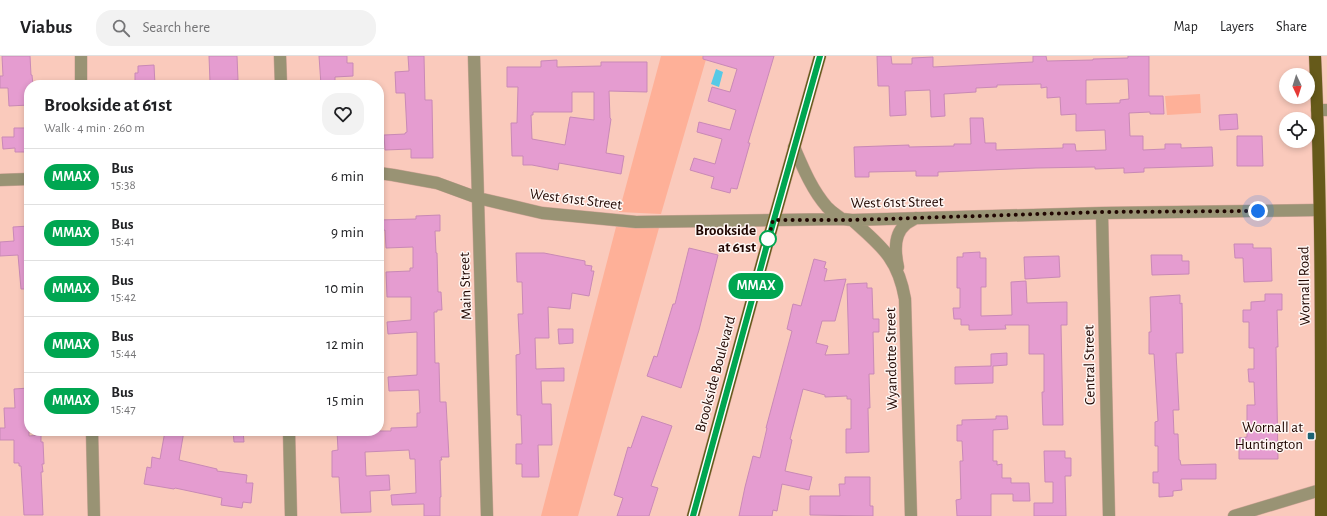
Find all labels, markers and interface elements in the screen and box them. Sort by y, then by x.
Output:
search box [96,10,376,46]
icon: search [110,17,132,39]
text: Viabus [20,18,72,37]
text: Search here [142,20,210,35]
text: Map [1173,20,1198,34]
text: Layers [1220,20,1254,34]
text: Share [1276,20,1307,34]
north arrow [1279,68,1315,104]
map controls [1279,68,1315,148]
button: heart [322,93,364,135]
text: Brookside at 61st [44,96,172,115]
button: locate [1279,112,1315,148]
text: Walk · 4 min · 260 m [44,122,145,135]
text: Bus [111,161,133,176]
text: 6 min [331,169,364,184]
text: MMAX [52,170,91,184]
text: 15:38 [111,179,136,192]
street label: West 61st Street [529,186,623,213]
street label: West 61st Street [850,194,944,211]
your location [1248,201,1268,221]
text: Bus [111,217,133,232]
place label: Brookside at 61st [695,223,756,255]
text: 9 min [331,225,364,240]
text: MMAX [52,226,91,240]
marker: Brookside at 61st [759,230,777,248]
text: 15:41 [111,235,135,248]
street label: Wornall Road [1296,246,1313,326]
street label: Main Street [457,252,474,320]
text: Bus [111,273,133,288]
line badge: MMAX [728,273,784,299]
text: MMAX [736,279,776,293]
text: 10 min [325,281,364,296]
text: MMAX [52,282,91,296]
text: 15:42 [111,291,136,304]
street label: Wyandotte Street [883,307,900,411]
street label: Brookside Boulevard [693,314,738,434]
street label: Central Street [1081,325,1098,405]
text: Bus [111,329,133,344]
text: 12 min [326,337,364,352]
text: MMAX [52,338,91,352]
text: 15:44 [111,347,137,360]
text: Bus [111,385,133,400]
text: 15 min [327,393,364,408]
text: MMAX [52,394,91,408]
text: 15:47 [111,403,136,416]
place label: Wornall at Huntington [1235,420,1303,452]
marker: Wornall at Huntington [1306,431,1316,441]

